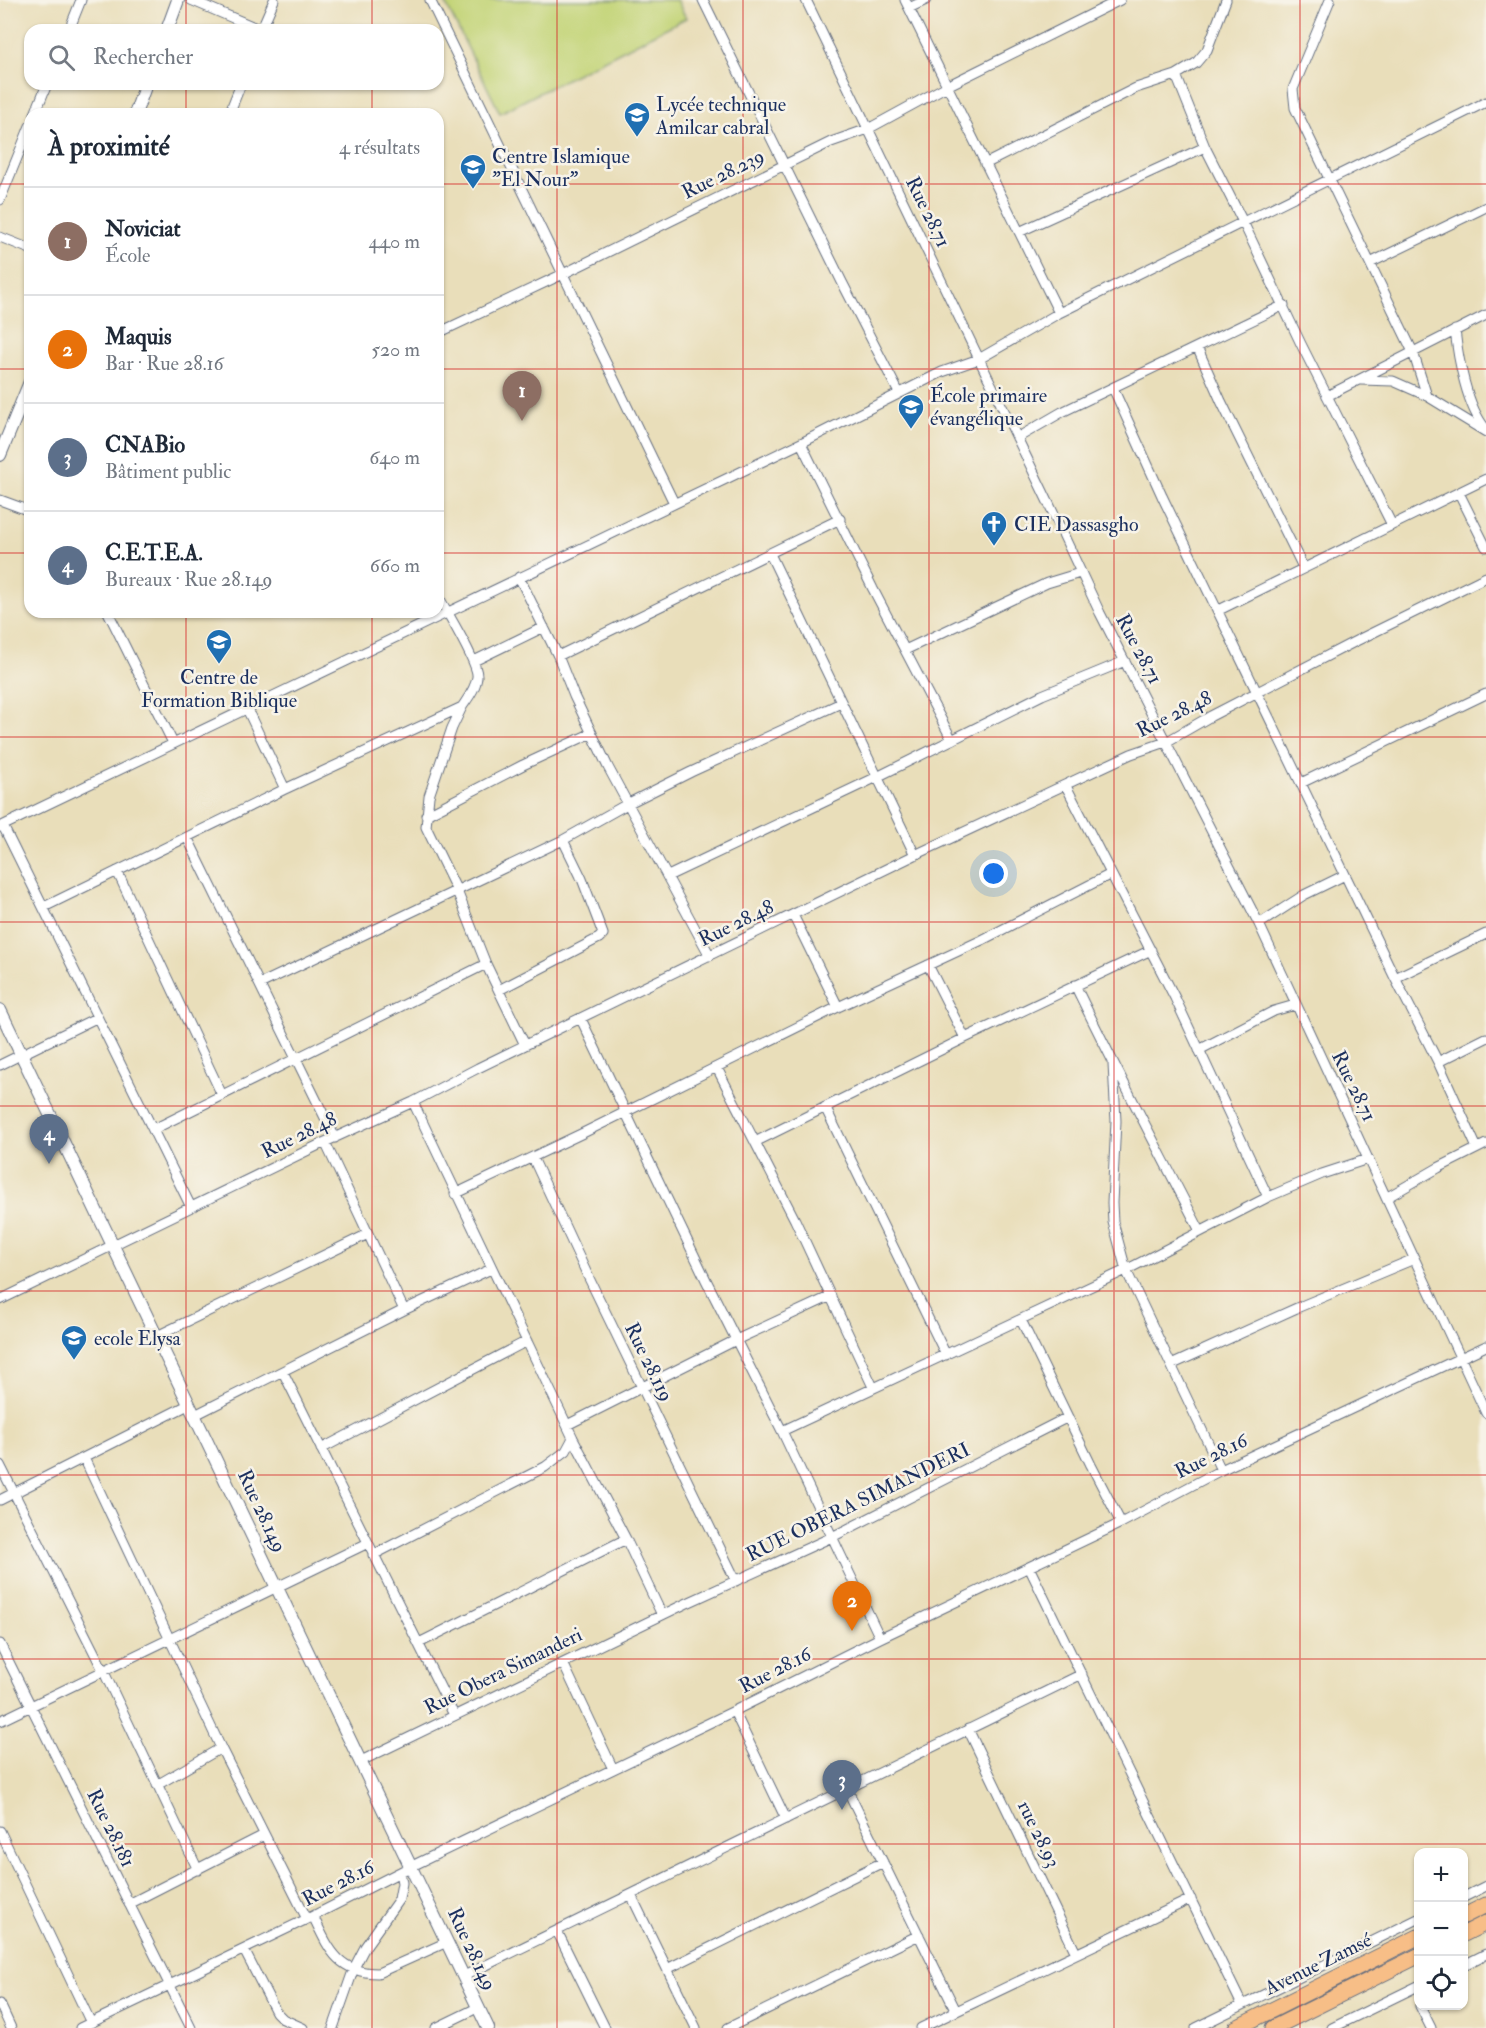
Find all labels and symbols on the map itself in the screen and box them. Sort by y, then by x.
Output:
place label: Lycée technique Amilcar cabral [655,92,786,140]
school or university icon: Lycée technique Amilcar cabral [622,100,652,138]
street label: Rue 28.239 [678,143,768,205]
place label: Centre Islamique "El Nour" [492,144,630,192]
school or university icon: Centre Islamique "El Nour" [458,152,488,190]
street label: Rue 28.71 [900,172,956,252]
pin: 1 [502,372,542,421]
place label: École primaire évangélique [930,382,1047,431]
school or university icon: École primaire évangélique [896,392,926,430]
church icon: CIE Dassasgho [979,509,1009,547]
place label: CIE Dassasgho [1014,512,1139,537]
street label: Rue 28.71 [1110,610,1168,688]
school or university icon: Centre de Formation Biblique [204,627,234,665]
place label: Centre de Formation Biblique [141,665,297,713]
street label: Rue 28.48 [1132,685,1216,743]
your location [979,859,1008,888]
street label: Rue 28.48 [694,894,778,952]
street label: Rue 28.71 [1326,1046,1382,1126]
street label: Rue 28.48 [257,1106,341,1164]
pin: 4 [29,1114,68,1164]
street label: Rue 28.119 [619,1318,679,1406]
school or university icon: ecole Elysa [59,1323,89,1361]
place label: ecole Elysa [94,1326,182,1351]
street label: Rue 28.16 [1171,1427,1252,1484]
street label: RUE OBERA SIMANDERI [742,1437,974,1567]
street label: Rue 28.149 [232,1466,292,1556]
pin: 2 [832,1582,872,1631]
street label: Rue Obera Simanderi [420,1622,586,1720]
street label: Rue 28.16 [735,1641,816,1699]
pin: 3 [822,1760,862,1810]
street label: Rue 28.181 [81,1785,141,1871]
street label: rue 28.93 [1012,1796,1066,1872]
street label: Rue 28.16 [298,1854,379,1912]
street label: Rue 28.149 [442,1904,502,1994]
street label: Avenue Zamsé [1259,1927,1376,2001]

